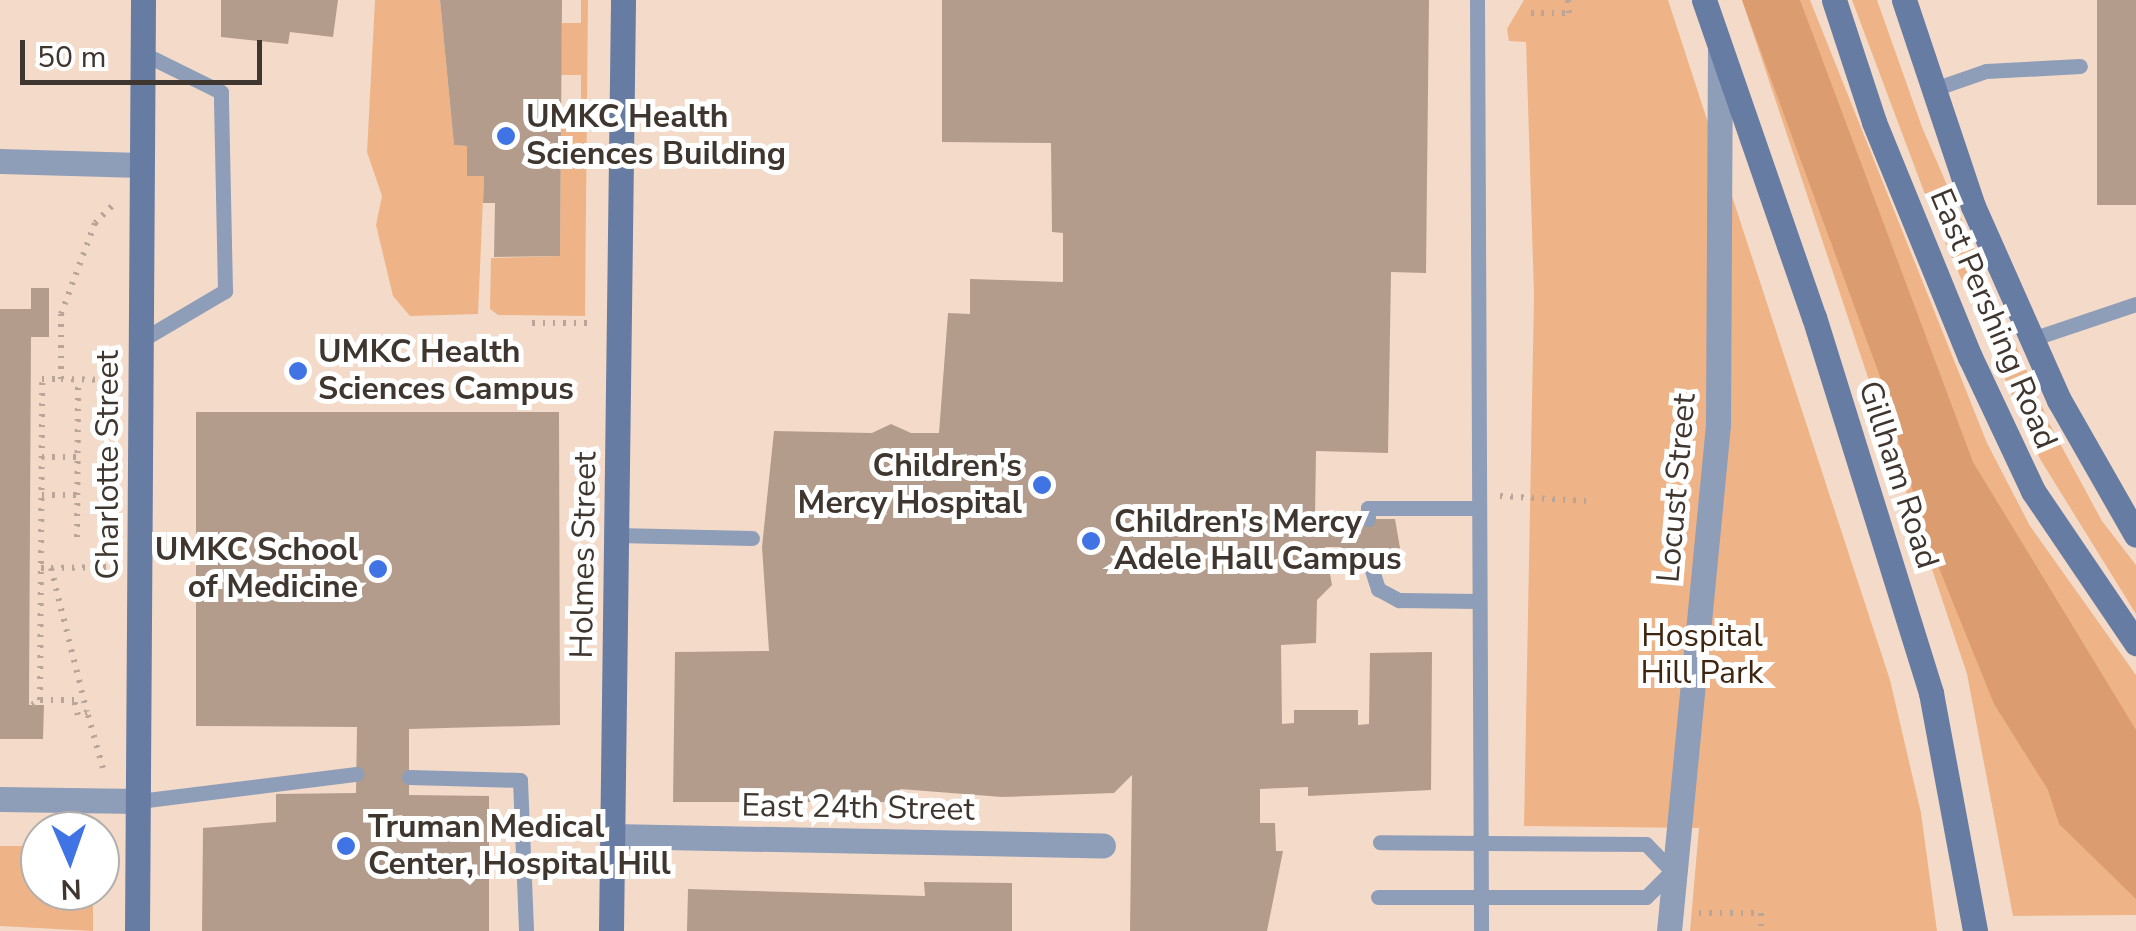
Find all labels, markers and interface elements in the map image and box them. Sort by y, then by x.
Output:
scale bar [25,20,268,82]
text: 50 m [37,37,106,78]
place label: UMKC Health Sciences Building [526,99,786,174]
marker: UMKC Health Sciences Building [495,125,517,147]
street label: East Pershing Road [1921,183,2065,455]
place label: UMKC Health Sciences Campus [318,334,574,409]
street label: Charlotte Street [89,350,127,580]
marker: UMKC Health Sciences Campus [287,360,309,382]
street label: Gillham Road [1850,376,1946,574]
street label: Locust Street [1650,392,1704,584]
place label: Children's Mercy Hospital [798,448,1022,523]
street label: Holmes Street [563,451,605,659]
marker: Children's Mercy Hospital [1031,474,1053,496]
place label: Children's Mercy Adele Hall Campus [1114,504,1402,579]
marker: Children's Mercy Adele Hall Campus [1078,528,1104,554]
place label: UMKC School of Medicine [155,532,358,607]
marker: UMKC School of Medicine [367,558,389,580]
park label: Hospital Hill Park [1641,618,1763,693]
street label: East 24th Street [741,787,975,829]
place label: Truman Medical Center, Hospital Hill [368,809,671,884]
north arrow [20,811,120,911]
marker: Truman Medical Center, Hospital Hill [333,833,359,859]
text: N [60,870,82,908]

